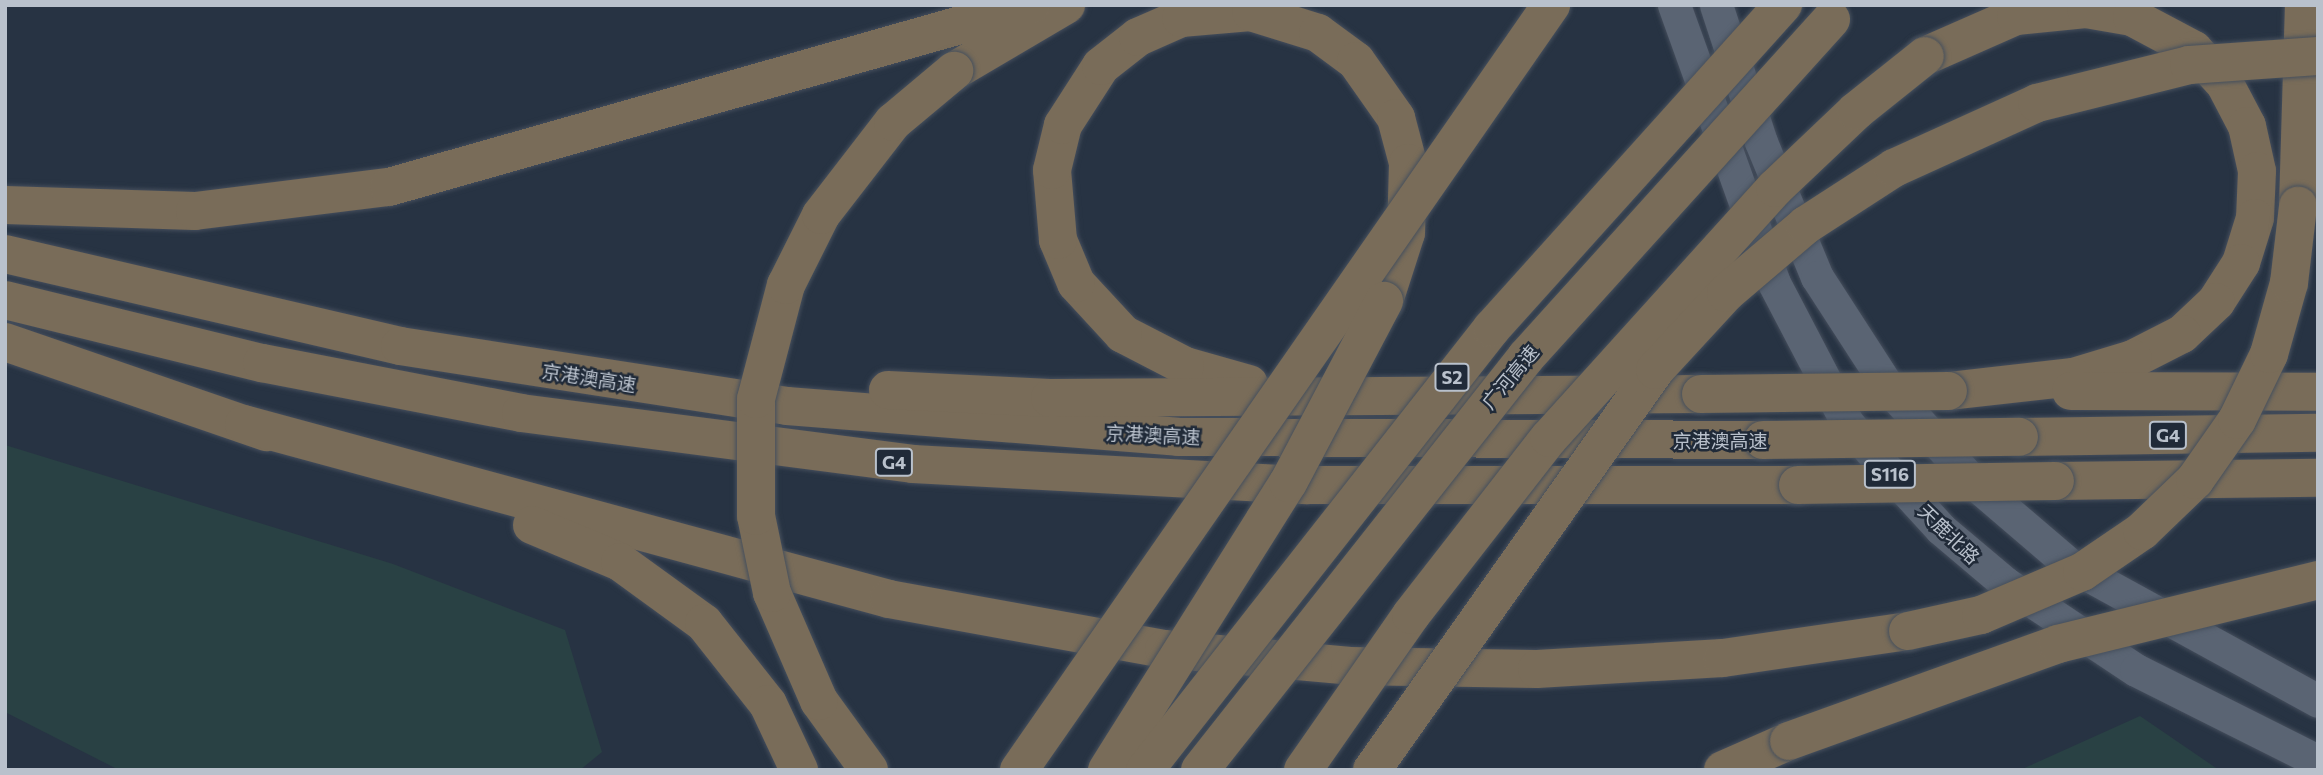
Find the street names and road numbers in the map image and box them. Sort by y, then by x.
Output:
street label: 广河高速 [1477,341,1543,413]
street label: 京港澳高速 [540,359,638,397]
road number: S2 [1433,362,1471,391]
street label: 京港澳高速 [1105,421,1201,449]
road number: G4 [2149,421,2187,450]
street label: 京港澳高速 [1673,430,1767,452]
road number: G4 [875,448,913,476]
road number: S116 [1864,460,1916,488]
street label: 天鹿北路 [1914,499,1984,569]

